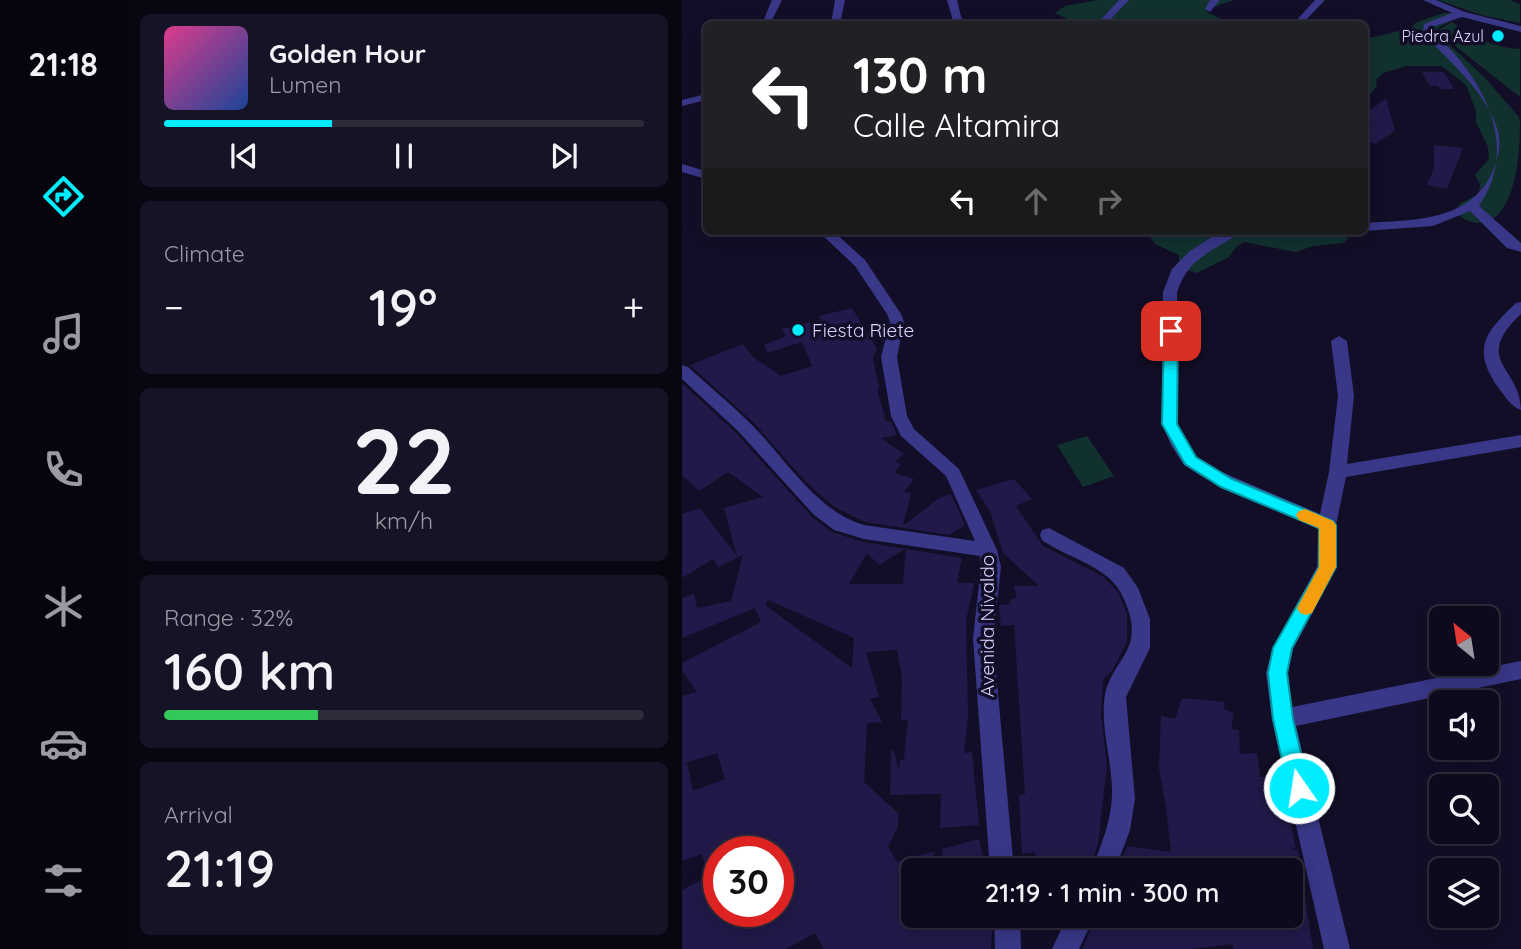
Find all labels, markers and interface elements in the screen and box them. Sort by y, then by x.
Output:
place label: Piedra Azul [1401,26,1484,46]
marker: Piedra Azul [1490,28,1506,44]
text: Golden Hour [269,37,426,70]
text: 21:18 [28,44,98,84]
text: 130 m [853,44,987,105]
icon: left [738,49,829,140]
text: Lumen [269,70,342,99]
text: Calle Altamira [853,105,1060,145]
icon: previous [225,137,263,175]
icon: pause [385,137,423,175]
icon: next [545,137,583,175]
icon: directions [39,172,88,221]
icon: left [944,182,982,220]
icon: ahead [1017,182,1055,220]
icon: right [1090,182,1128,220]
text: Climate [164,239,245,268]
text: 19° [369,274,438,339]
text: − [164,283,184,331]
text: + [623,283,644,331]
pin [1141,301,1201,361]
icon: music [39,309,88,358]
icon: arrive [1152,312,1190,350]
place label: Fiesta Riete [812,318,914,342]
marker: Fiesta Riete [790,322,806,338]
text: 22 [352,403,456,517]
icon: phone [39,445,88,494]
text: km/h [375,506,433,535]
street label: Avenida Nivaldo [975,555,999,697]
icon: climate [39,582,88,631]
text: Range · 32% [164,603,293,632]
north arrow [1429,606,1499,676]
map controls [1429,606,1499,928]
text: 160 km [164,638,335,703]
button: sound [1429,690,1499,760]
icon: car [39,719,88,768]
position arrow [1262,751,1336,825]
button: search [1429,774,1499,844]
text: Arrival [164,800,233,829]
text: 21:19 [164,835,275,900]
speed limit sign: 30 [703,836,794,927]
icon: filters [39,856,88,905]
button: layers [1429,858,1499,928]
text: 21:19 · 1 min · 300 m [985,876,1219,909]

